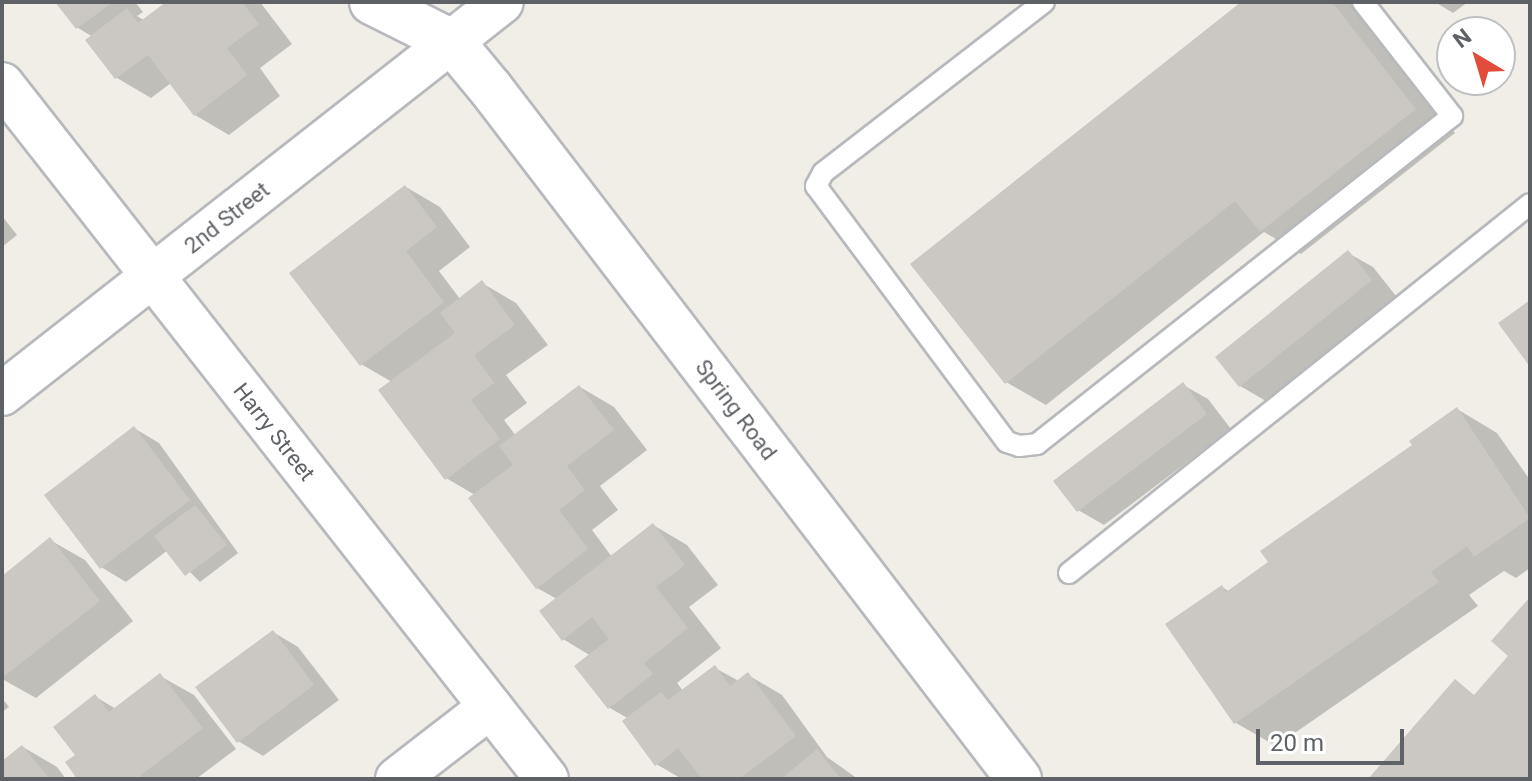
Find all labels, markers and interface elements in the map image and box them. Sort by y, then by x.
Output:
north arrow [1436,16,1516,96]
text: N [1448,24,1476,53]
street label: 2nd Street [179,177,275,259]
street label: Spring Road [690,355,782,465]
street label: Harry Street [228,378,320,486]
scale bar [1260,713,1408,763]
text: 20 m [1270,729,1324,757]

